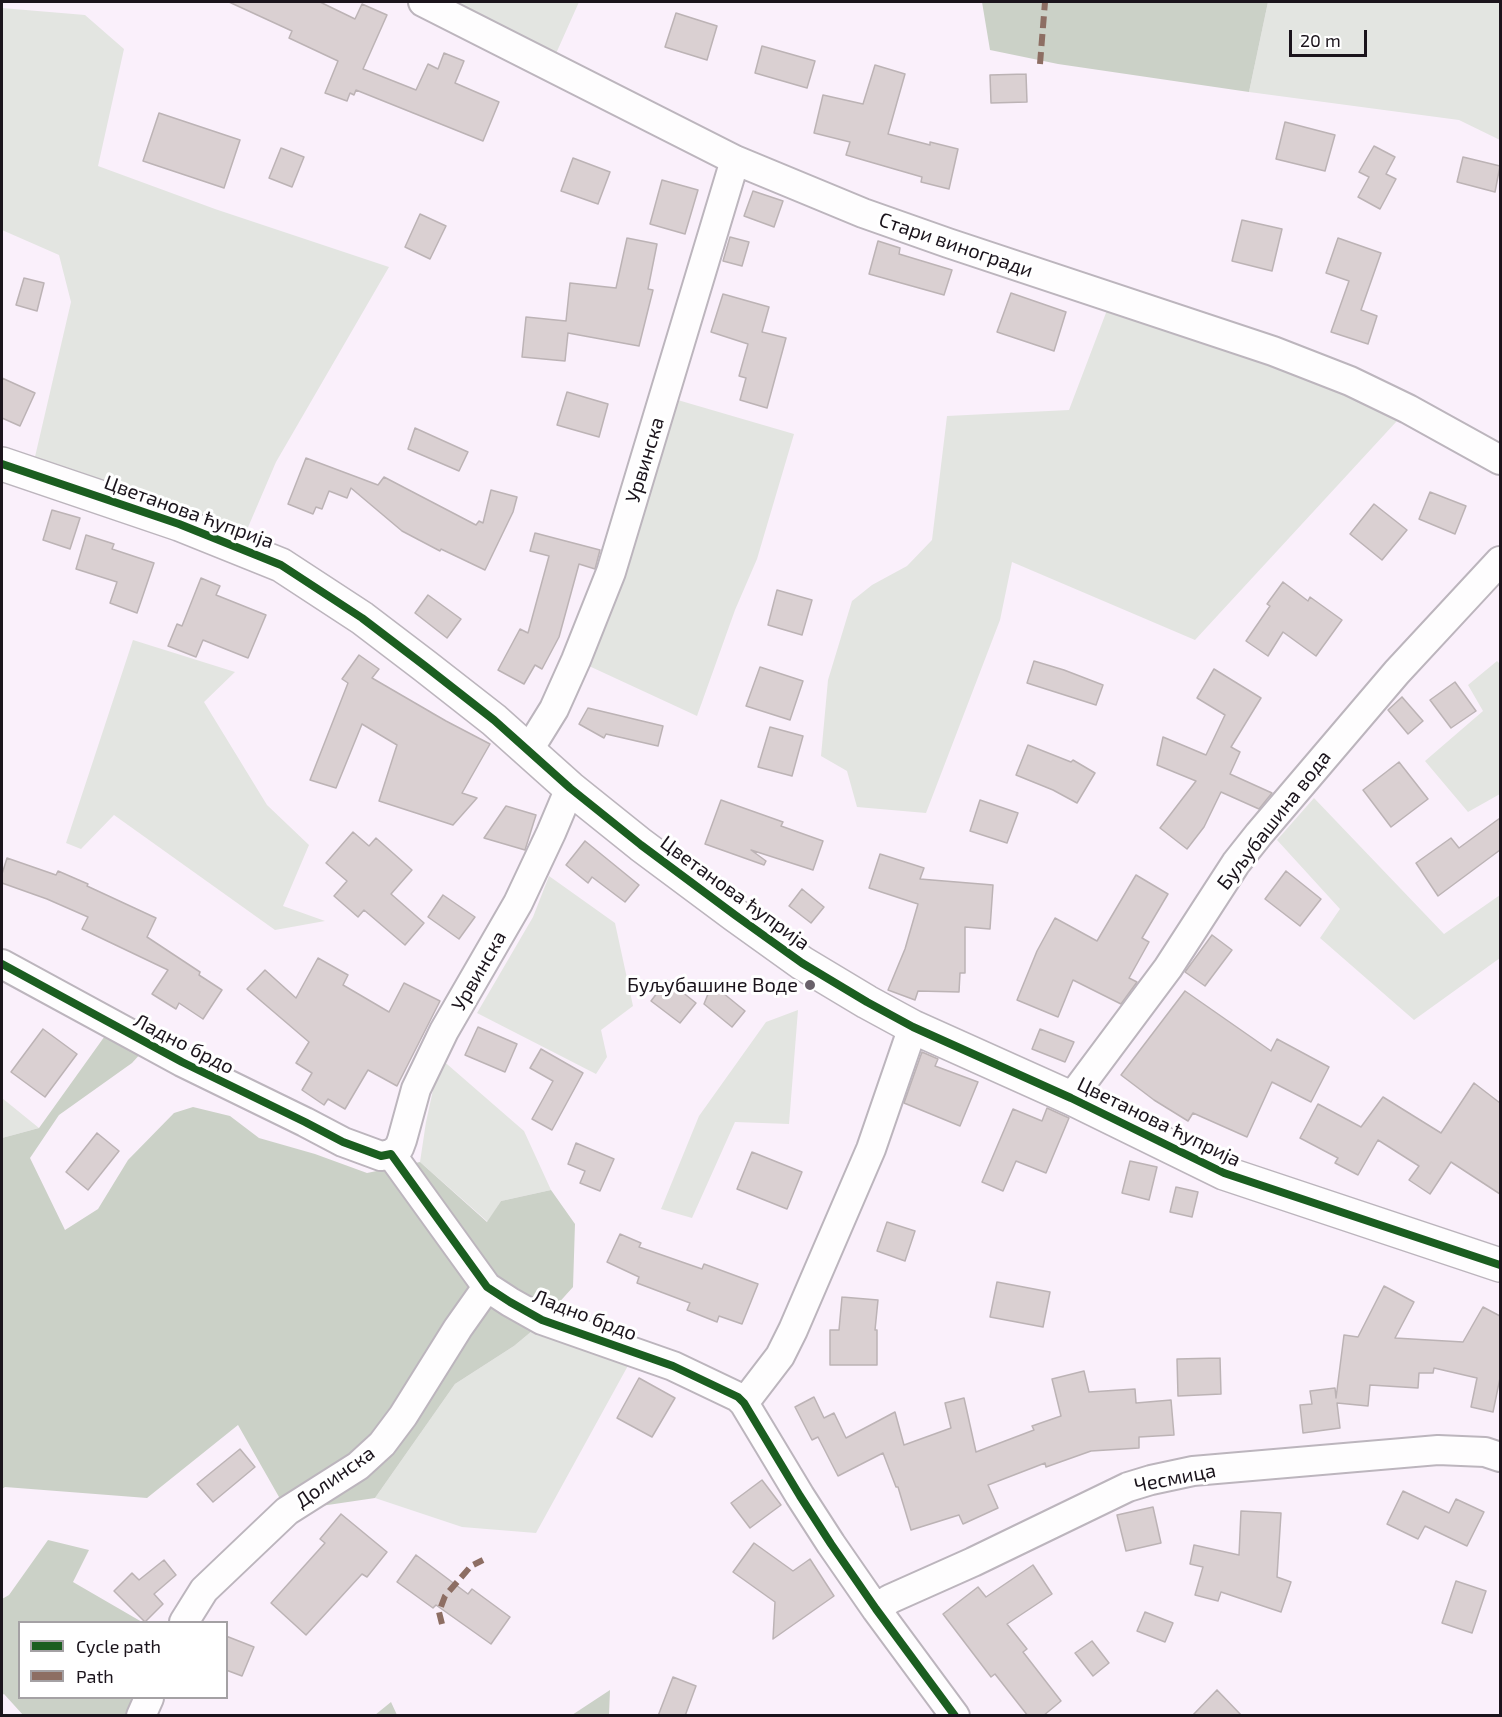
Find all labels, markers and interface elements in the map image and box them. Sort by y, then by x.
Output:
scale bar [1292,18,1370,56]
text: 20 m [1300,29,1341,51]
street label: Стари виногради [876,207,1036,283]
street label: Урвинска [621,414,669,506]
street label: Цветанова ћуприја [101,470,277,554]
street label: Буљубашина вода [1212,746,1336,894]
street label: Цветанова ћуприја [656,831,814,955]
street label: Урвинска [447,927,511,1015]
place label: Буљубашине Воде [627,973,798,997]
marker: Буљубашине Воде [803,978,817,992]
street label: Ладно брдо [130,1008,238,1080]
street label: Цветанова ћуприја [1073,1072,1245,1172]
street label: Ладно брдо [530,1284,640,1346]
street label: Долинска [291,1441,379,1513]
street label: Чесмица [1132,1458,1218,1498]
legend [18,1621,228,1699]
text: Cycle path [76,1635,161,1657]
text: Path [76,1665,114,1687]

